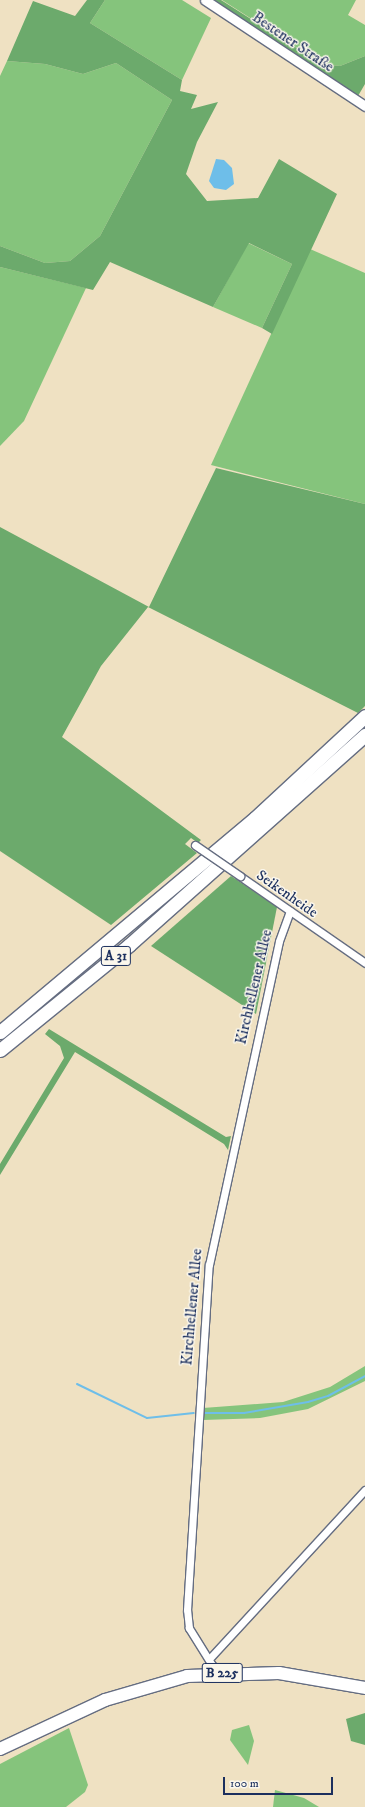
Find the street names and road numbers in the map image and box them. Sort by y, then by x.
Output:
street label: Bestener Straße [249,8,337,76]
street label: Seikenheide [253,866,321,922]
street label: Kirchhellener Allee [232,928,276,1046]
road number: A 31 [100,944,132,968]
street label: Kirchhellener Allee [178,1248,206,1366]
road number: B 225 [201,1661,243,1685]

